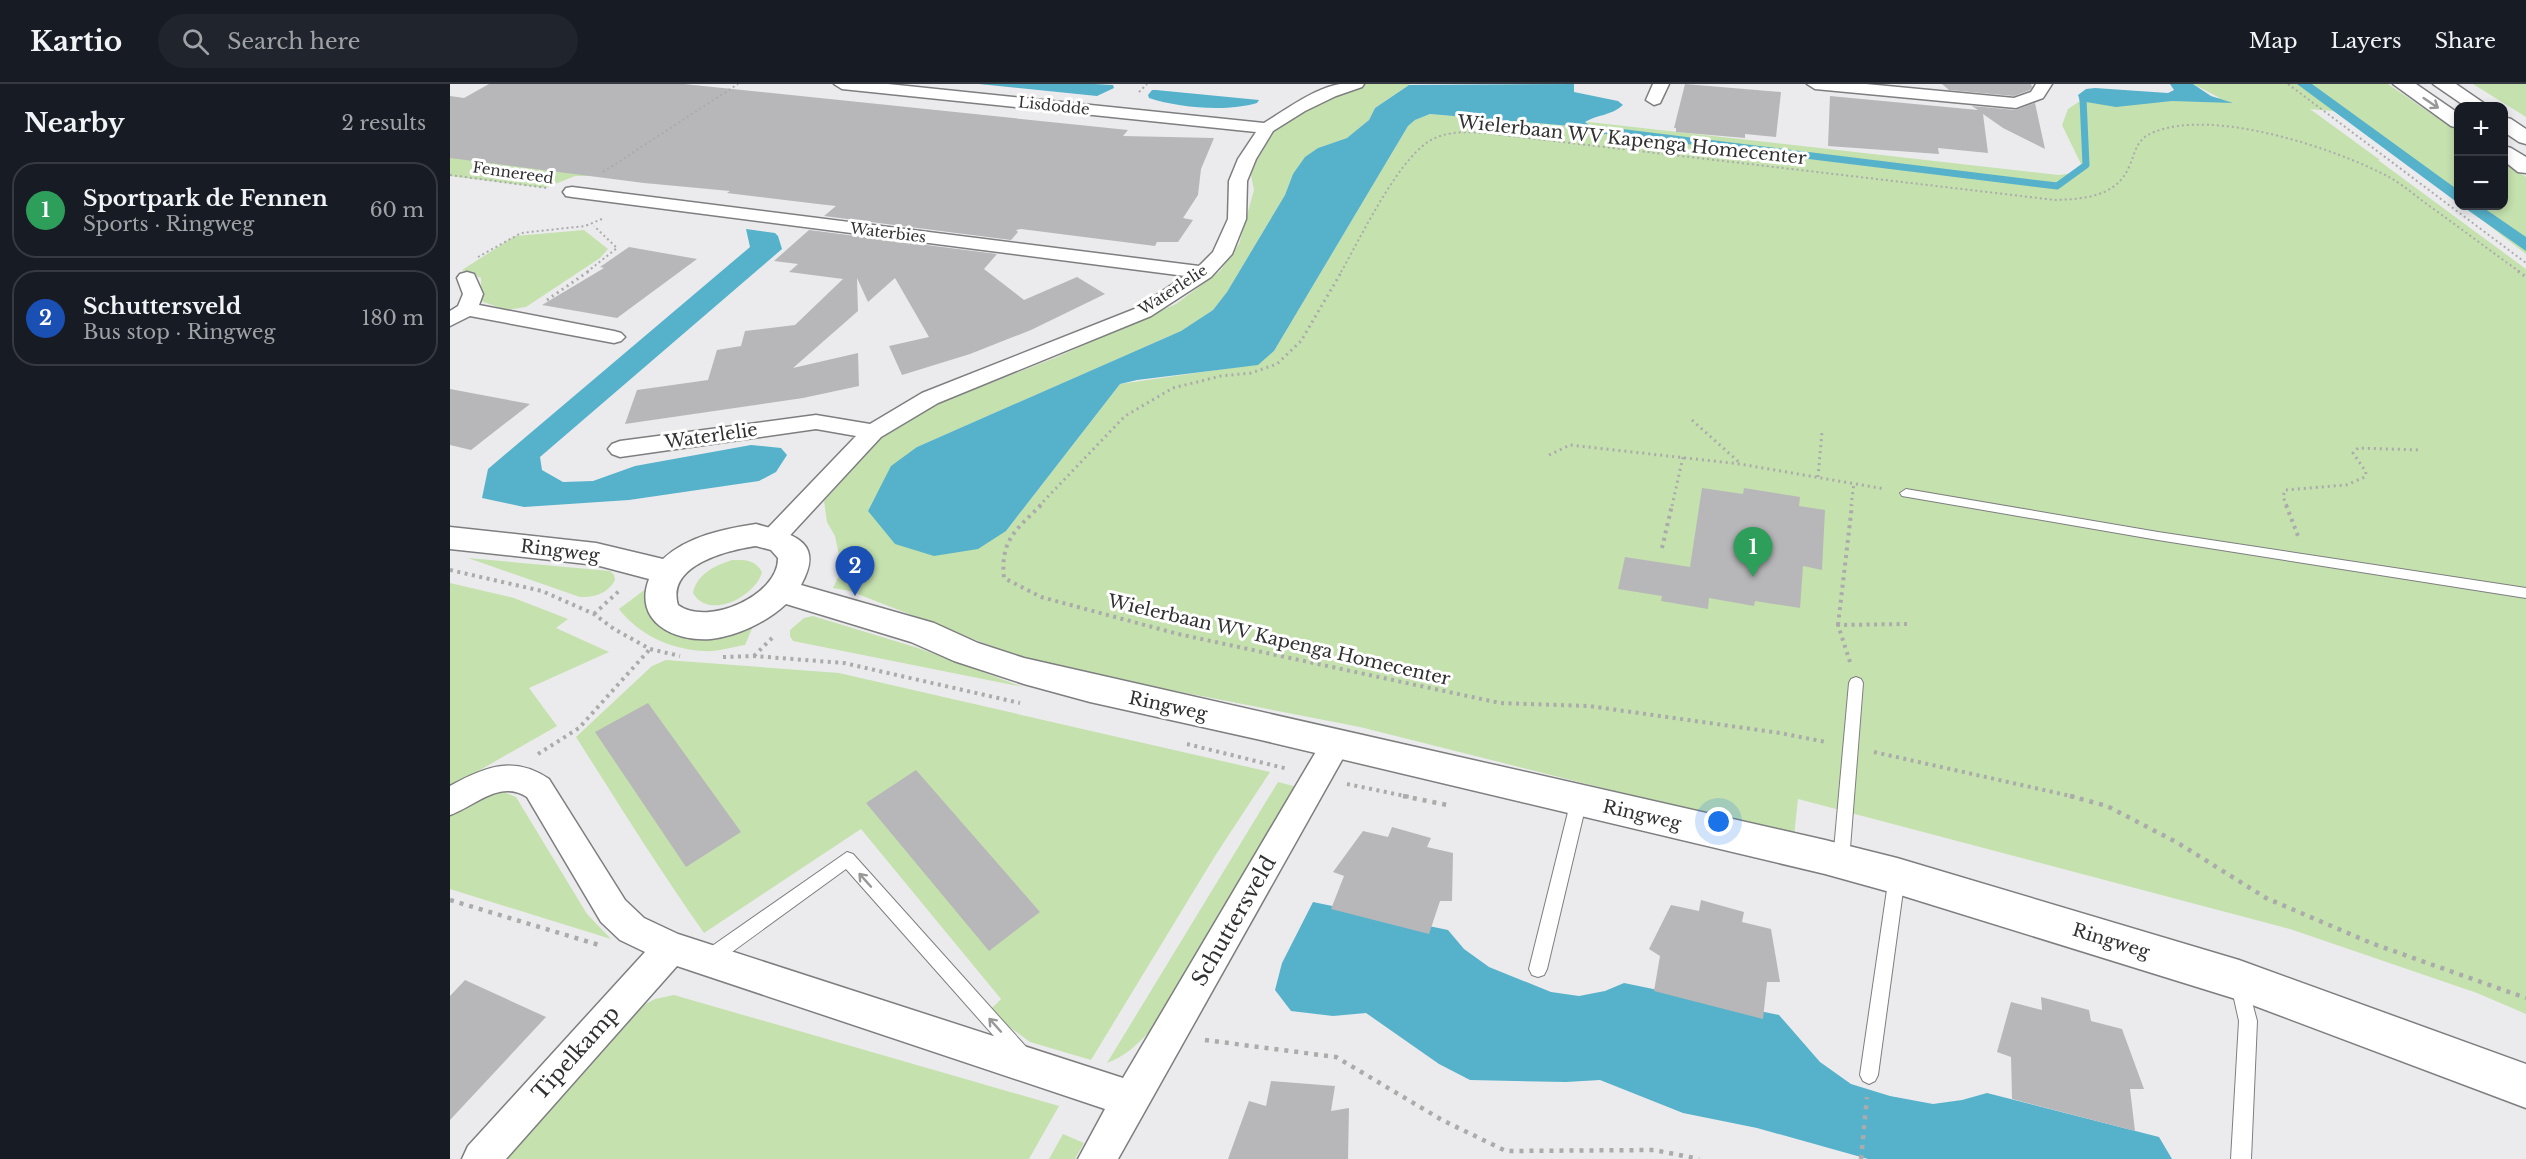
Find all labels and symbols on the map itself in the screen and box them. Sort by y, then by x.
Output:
street label: Lisdodde [1017,92,1091,119]
one-way arrow [2422,97,2439,109]
street label: Wielerbaan WV Kapenga Homecenter [1455,111,1808,169]
street label: Fennereed [471,157,555,188]
street label: Waterbies [848,218,927,247]
street label: Waterlelie [1134,260,1211,319]
street label: Waterlelie [662,419,759,454]
pin: 1 [1734,528,1772,577]
street label: Ringweg [519,535,601,567]
pin: 2 [836,546,874,596]
street label: Wielerbaan WV Kapenga Homecenter [1105,590,1453,690]
street label: Ringweg [1127,687,1209,725]
street label: Ringweg [1601,795,1683,835]
your location [1704,807,1733,836]
street label: Schuttersveld [1186,851,1282,991]
one-way arrow [858,872,872,887]
street label: Ringweg [2070,919,2152,963]
street label: Tipelkamp [527,1001,625,1105]
one-way arrow [988,1018,1002,1033]

